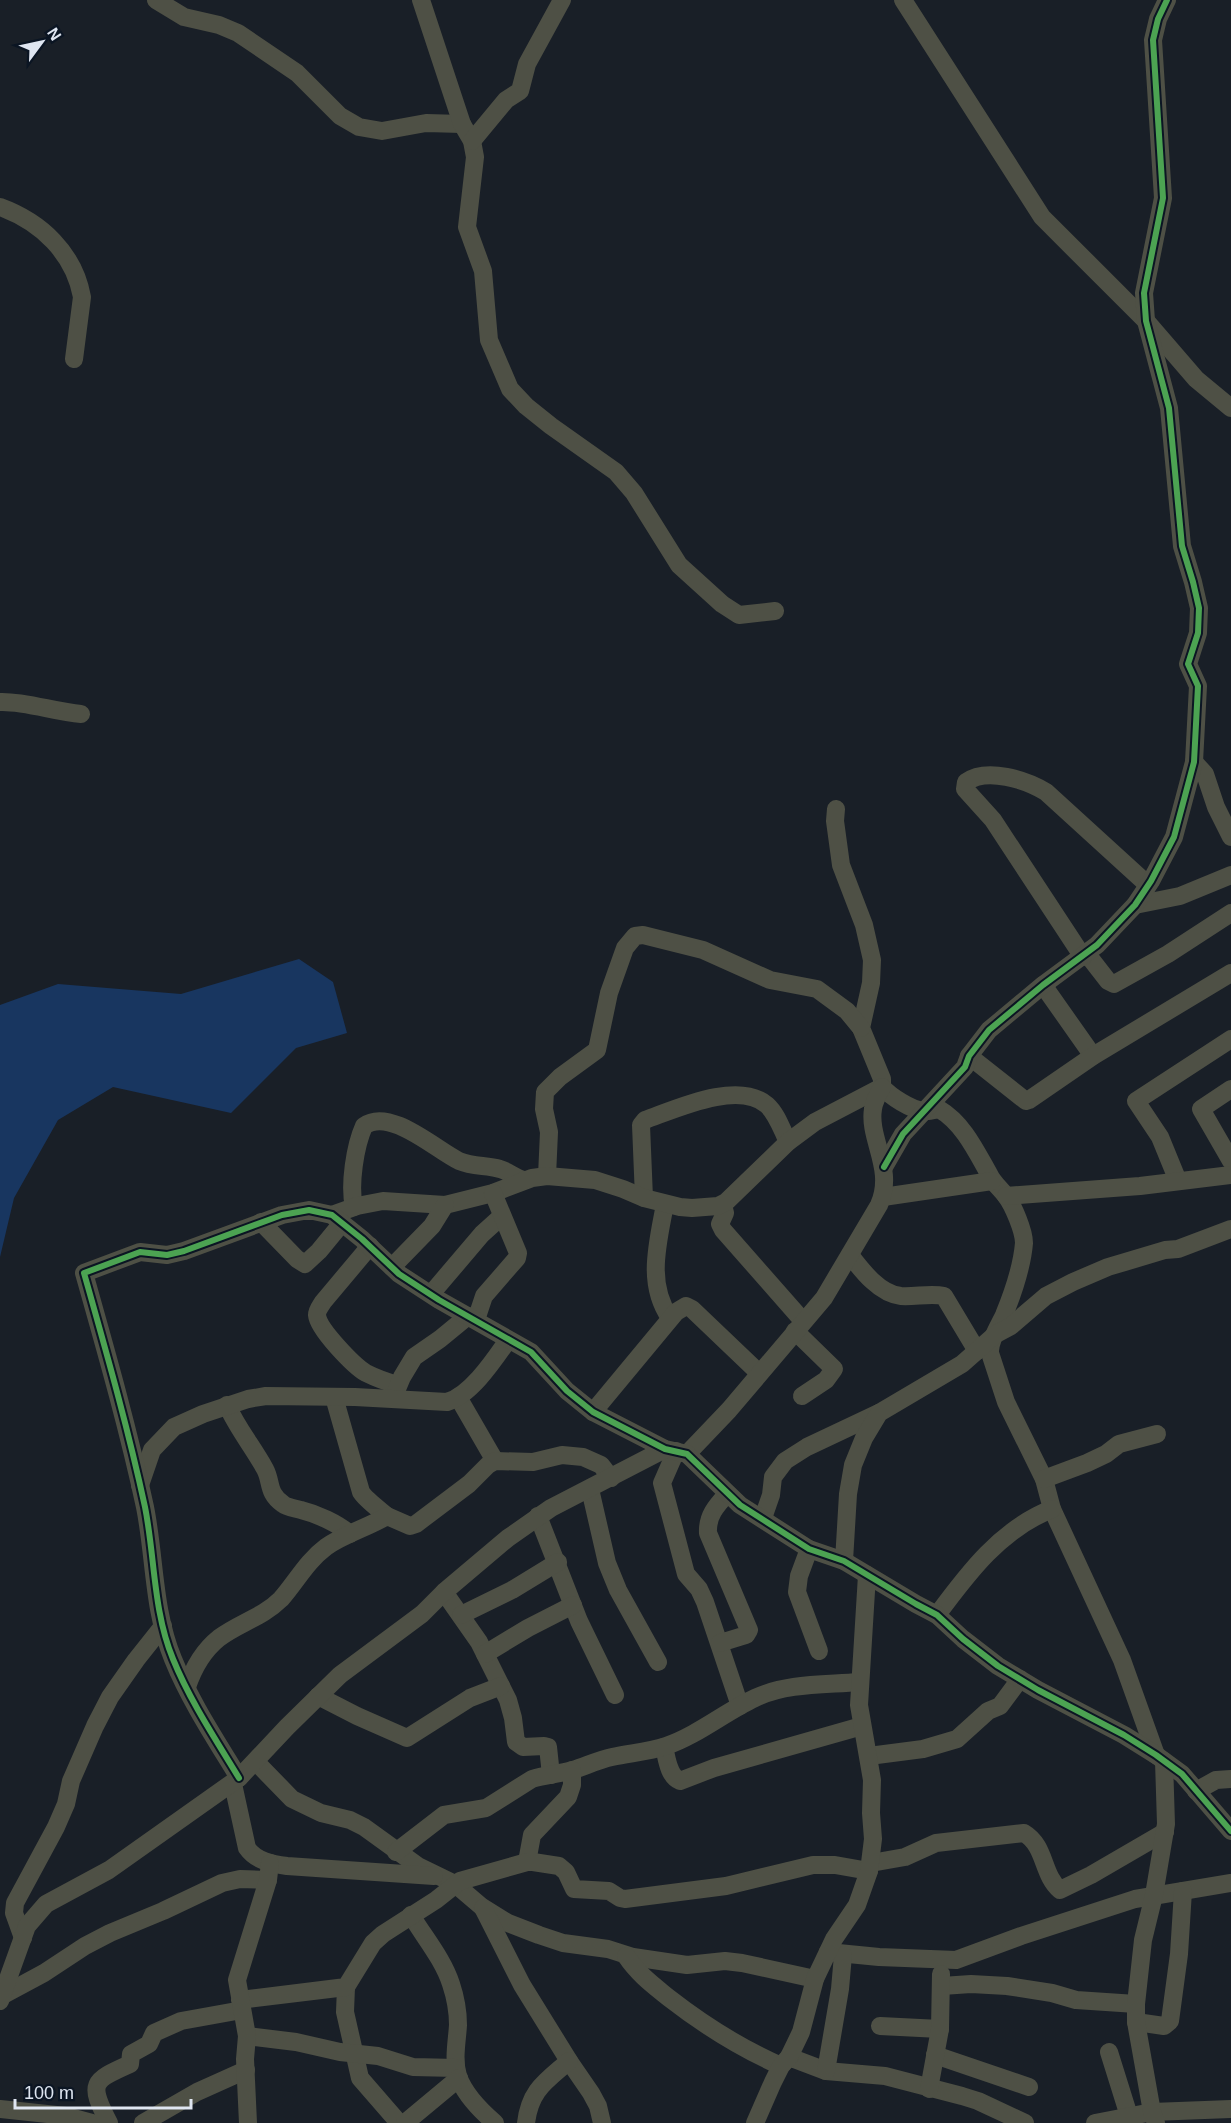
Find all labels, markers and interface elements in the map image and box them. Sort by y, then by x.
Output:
north arrow [12,12,72,72]
text: N [44,25,64,44]
scale bar [15,2072,190,2110]
text: 100 m [24,2083,74,2103]

